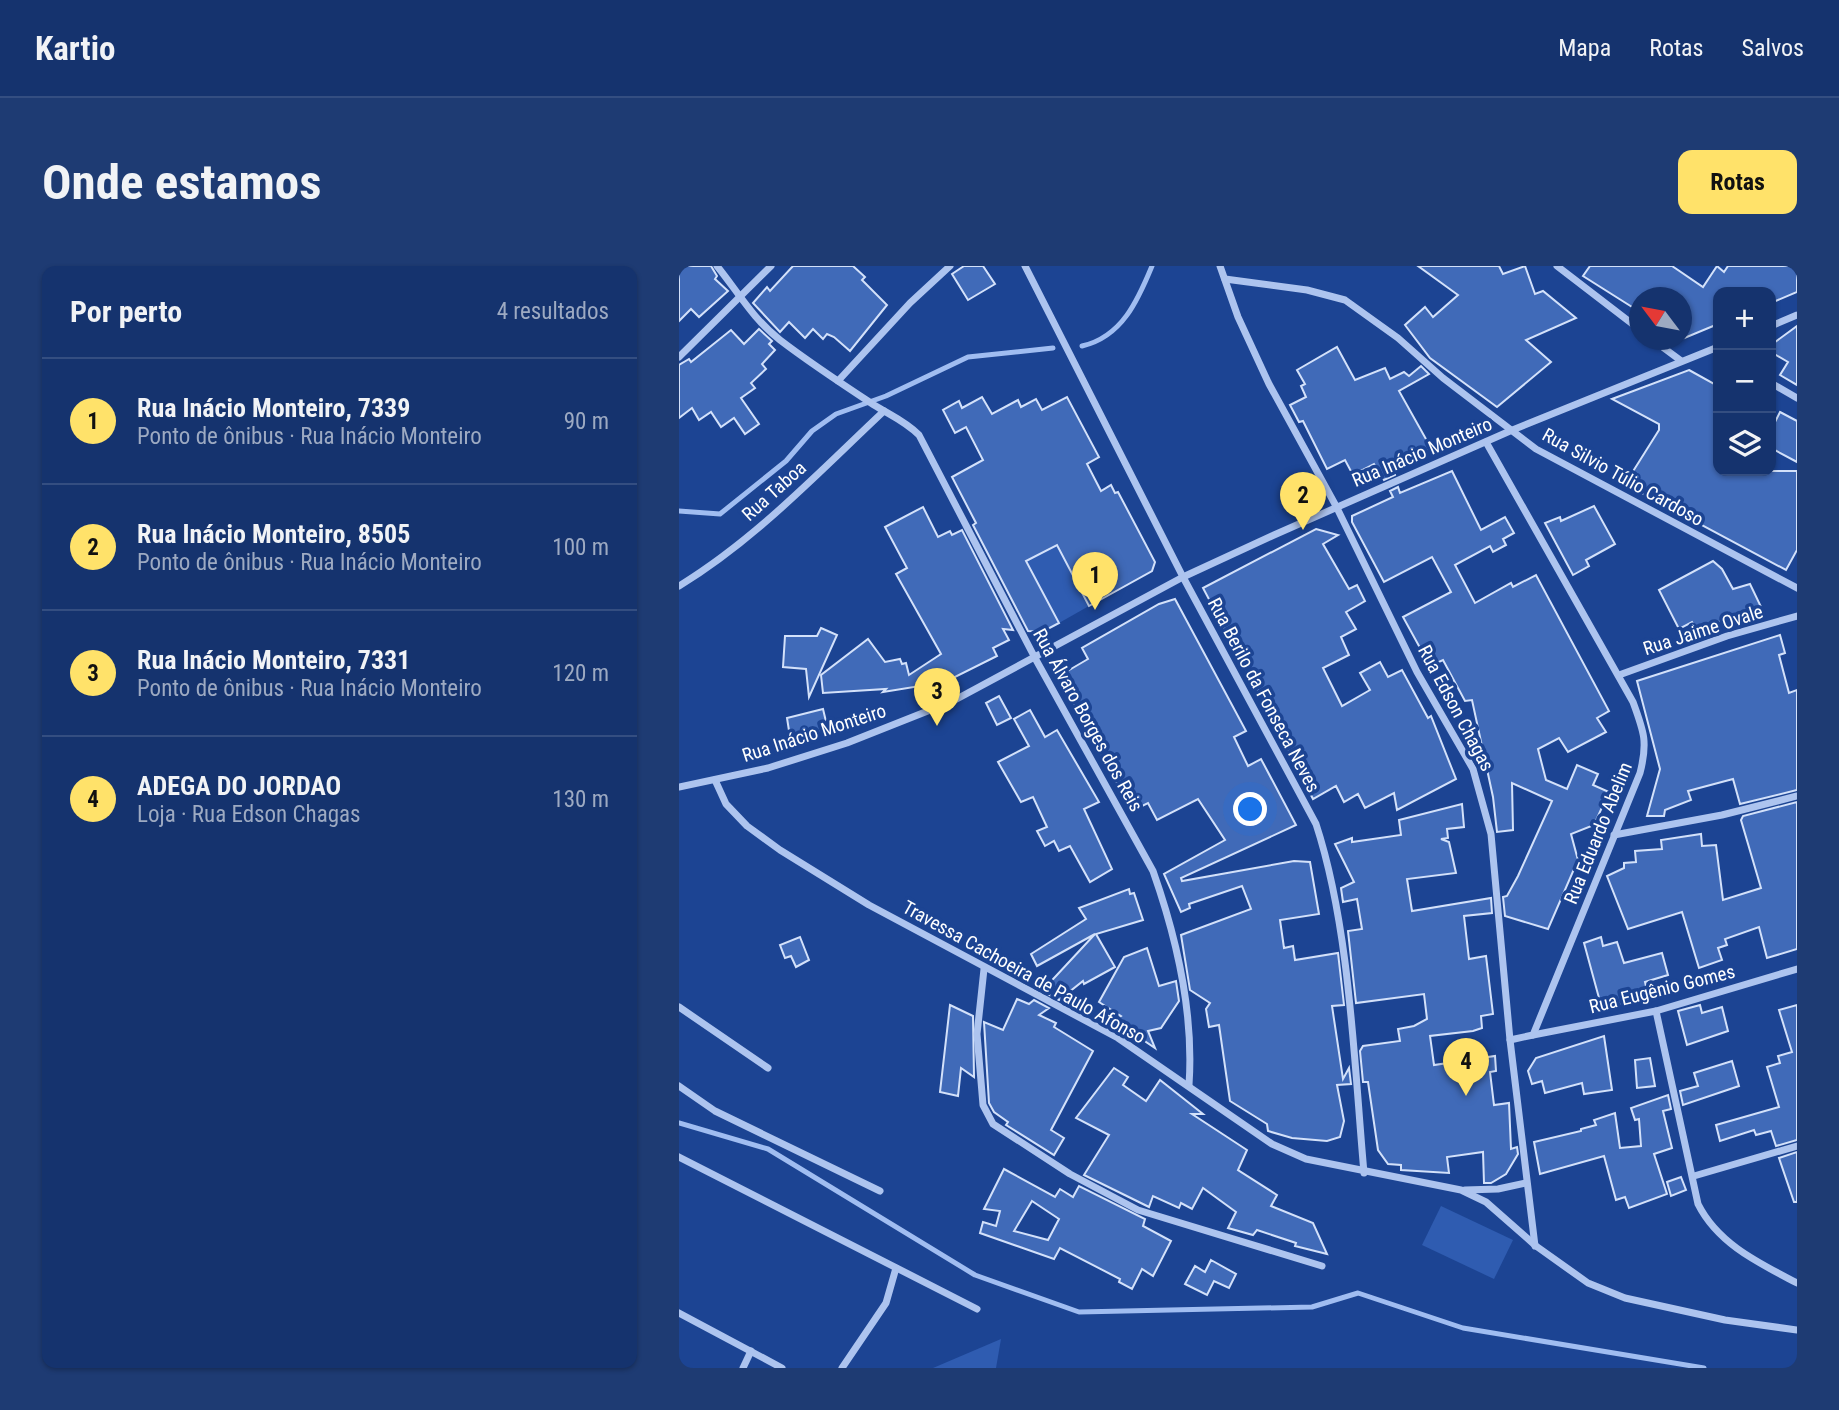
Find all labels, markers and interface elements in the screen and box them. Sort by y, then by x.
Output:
text: Kartio [35,29,115,68]
text: Mapa [1558,34,1611,62]
text: Rotas [1649,34,1703,62]
text: Salvos [1741,34,1804,62]
button: Rotas [1678,150,1797,214]
text: Onde estamos [42,154,322,211]
north arrow [1629,287,1692,350]
map controls [1713,287,1776,476]
button: + [1713,287,1776,350]
text: Por perto [70,294,182,329]
text: 4 resultados [497,298,609,325]
button: − [1713,350,1776,413]
text: Rua Inácio Monteiro, 7339 [137,393,410,423]
text: 1 [87,408,99,435]
text: 90 m [564,408,609,435]
street label: Rua Inácio Monteiro [1348,412,1496,492]
button: layers [1713,413,1776,476]
text: Ponto de ônibus · Rua Inácio Monteiro [137,423,482,450]
street label: Rua Silvio Túlio Cardoso [1538,423,1708,531]
street label: Rua Taboa [737,456,811,526]
pin: 2 [1280,472,1326,530]
text: Rua Inácio Monteiro, 8505 [137,519,410,549]
text: 2 [87,534,99,561]
text: 100 m [552,534,609,561]
text: Ponto de ônibus · Rua Inácio Monteiro [137,549,482,576]
pin: 1 [1072,552,1118,610]
street label: Rua Berilo da Fonseca Neves [1203,594,1325,796]
street label: Rua Jaime Ovale [1640,600,1766,660]
street label: Rua Álvaro Borges dos Reis [1028,625,1148,815]
street label: Rua Edson Chagas [1413,641,1499,775]
text: Rua Inácio Monteiro, 7331 [137,645,410,675]
text: 3 [87,660,99,687]
text: 120 m [552,660,609,687]
pin: 3 [914,668,960,726]
text: Ponto de ônibus · Rua Inácio Monteiro [137,675,482,702]
street label: Rua Inácio Monteiro [739,699,889,767]
street label: Rua Eduardo Abelim [1559,759,1637,907]
text: ADEGA DO JORDAO [137,771,341,801]
text: 4 [87,786,99,813]
text: 130 m [552,786,609,813]
your location [1233,792,1267,826]
text: Loja · Rua Edson Chagas [137,801,361,828]
street label: Travessa Cachoeira de Paulo Afonso [898,895,1150,1049]
street label: Rua Eugênio Gomes [1587,960,1737,1018]
pin: 4 [1443,1038,1489,1096]

